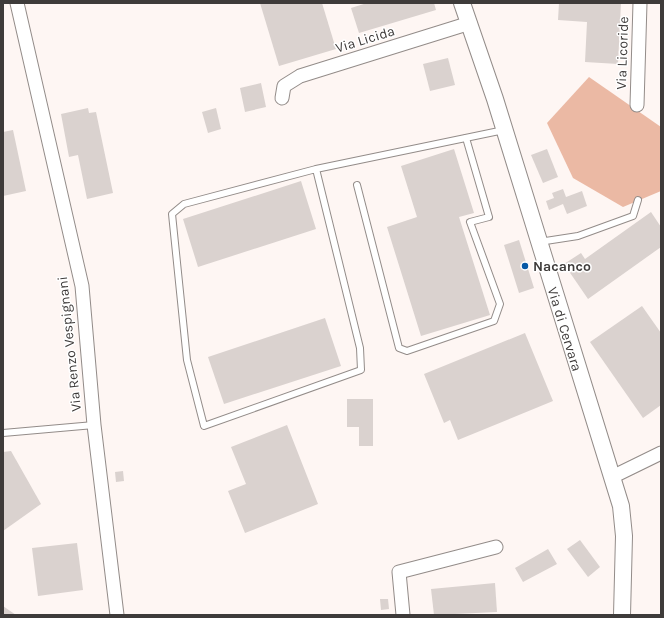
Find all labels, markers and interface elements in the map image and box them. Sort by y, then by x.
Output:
street label: Via Licoride [613,16,632,90]
street label: Via Licida [333,22,397,57]
place label: Nacanco [533,258,591,275]
marker: Nacanco [520,261,530,271]
street label: Via Renzo Vespignani [54,275,85,412]
street label: Via di Cervara [544,285,585,373]

